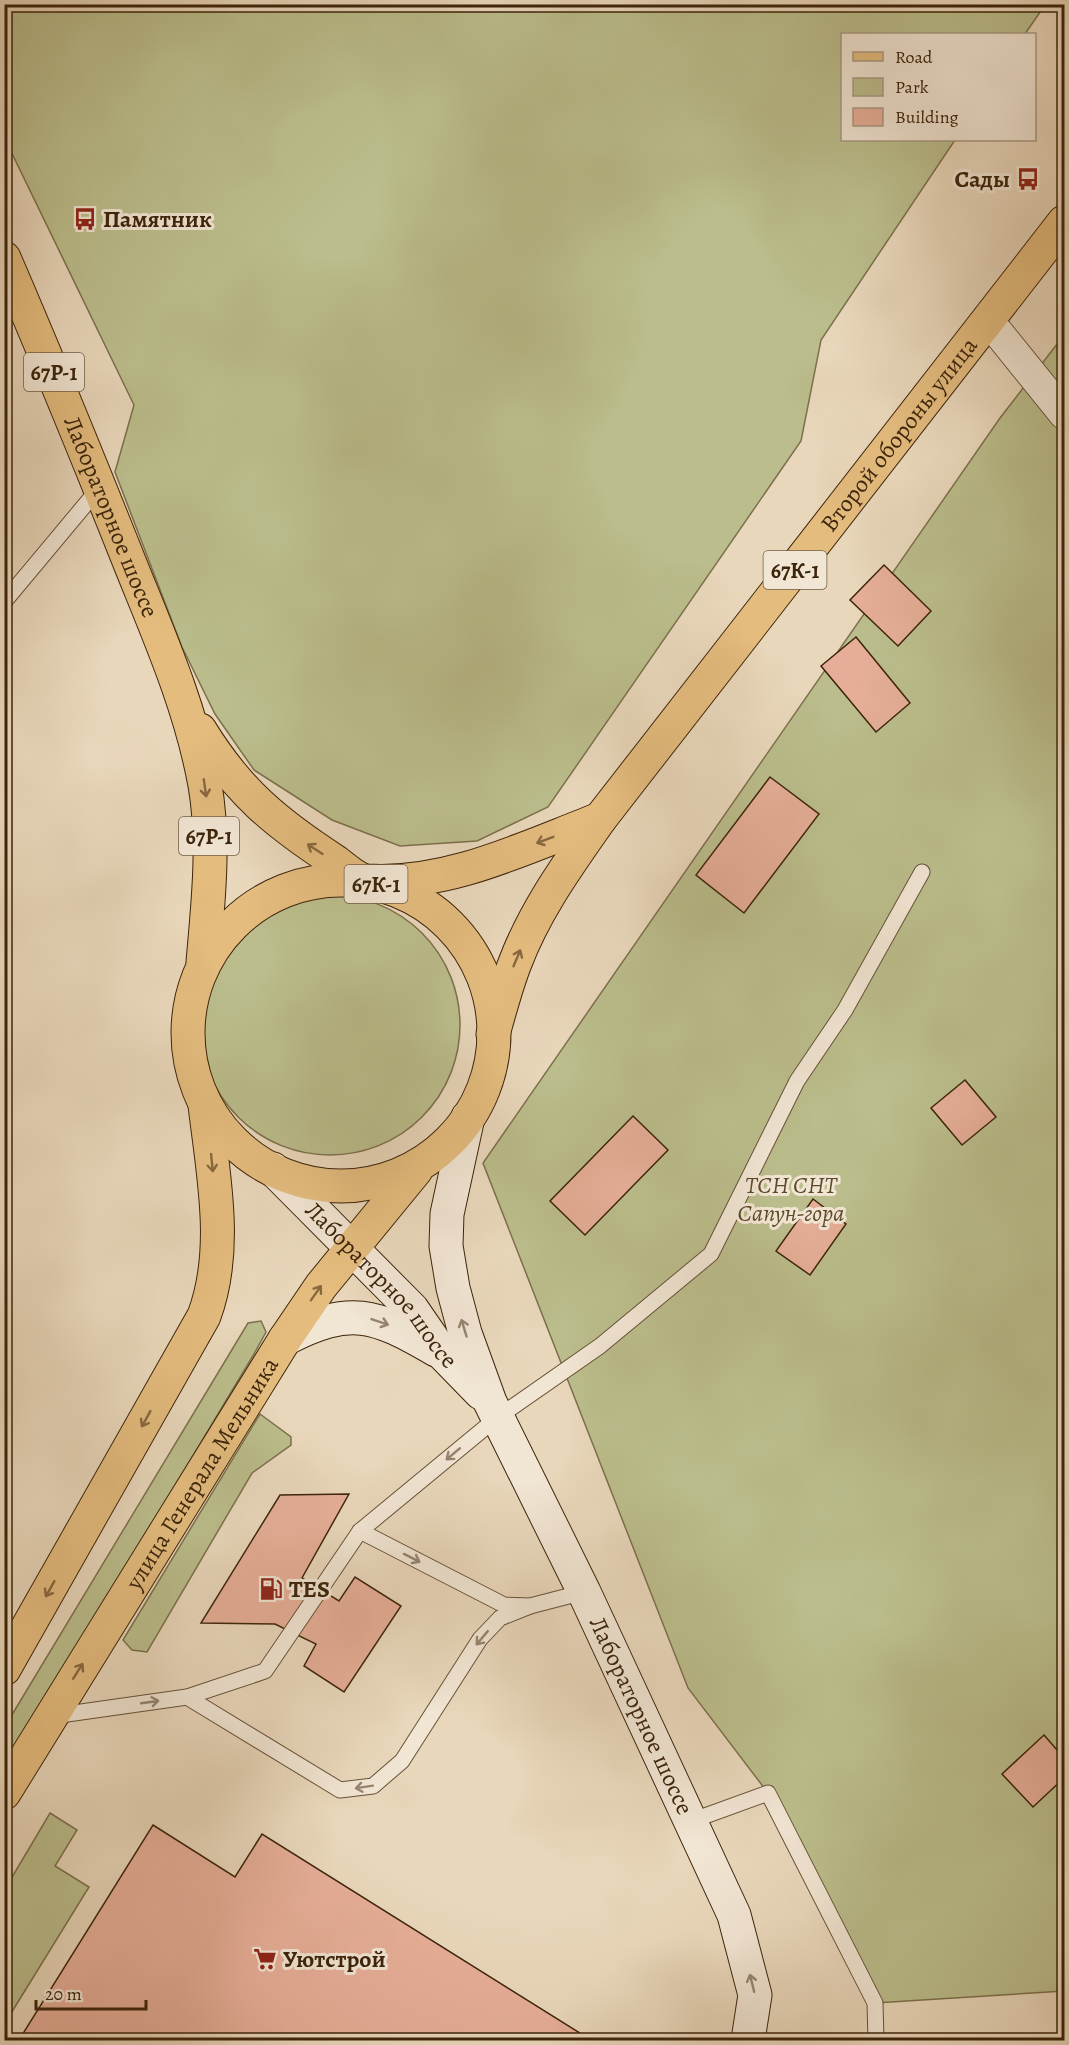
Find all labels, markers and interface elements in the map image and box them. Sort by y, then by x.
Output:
legend [841,33,1036,141]
text: Road [895,45,933,69]
text: Park [895,75,929,99]
text: Building [895,105,959,129]
place label: Сады [954,163,1010,195]
bus stop icon: Сады [1015,166,1041,192]
place label: Памятник [103,203,212,235]
bus stop icon: Памятник [72,206,98,232]
street label: Второй обороны улица [813,331,985,539]
road number: 67Р-1 [24,353,84,391]
street label: Лабораторное шоссе [56,411,166,622]
road number: 67К-1 [764,551,826,589]
one-way arrow [199,778,210,798]
road number: 67Р-1 [179,817,239,855]
one-way arrow [537,835,555,846]
one-way arrow [308,843,324,855]
road number: 67К-1 [344,865,407,903]
one-way arrow [512,949,523,968]
one-way arrow [207,1152,218,1172]
park label: ТСН СНТ Сапун-гора [738,1169,844,1229]
street label: Лабораторное шоссе [298,1194,465,1376]
one-way arrow [310,1285,322,1302]
one-way arrow [370,1318,389,1329]
one-way arrow [458,1318,469,1337]
street label: улица Генерала Мельника [117,1351,286,1596]
one-way arrow [140,1410,152,1427]
one-way arrow [445,1448,461,1461]
one-way arrow [403,1552,420,1564]
place label: TES [289,1573,330,1605]
fuel station icon: TES [258,1576,284,1602]
one-way arrow [44,1580,56,1597]
street label: Лабораторное шоссе [582,1611,701,1820]
one-way arrow [475,1630,489,1645]
one-way arrow [73,1663,85,1680]
one-way arrow [140,1697,160,1708]
one-way arrow [354,1781,374,1792]
place label: Уютстрой [283,1943,386,1975]
supermarket icon: Уютстрой [252,1946,278,1972]
scale bar [36,1973,146,2011]
one-way arrow [746,1974,758,1993]
text: 20 m [45,1982,82,2006]

